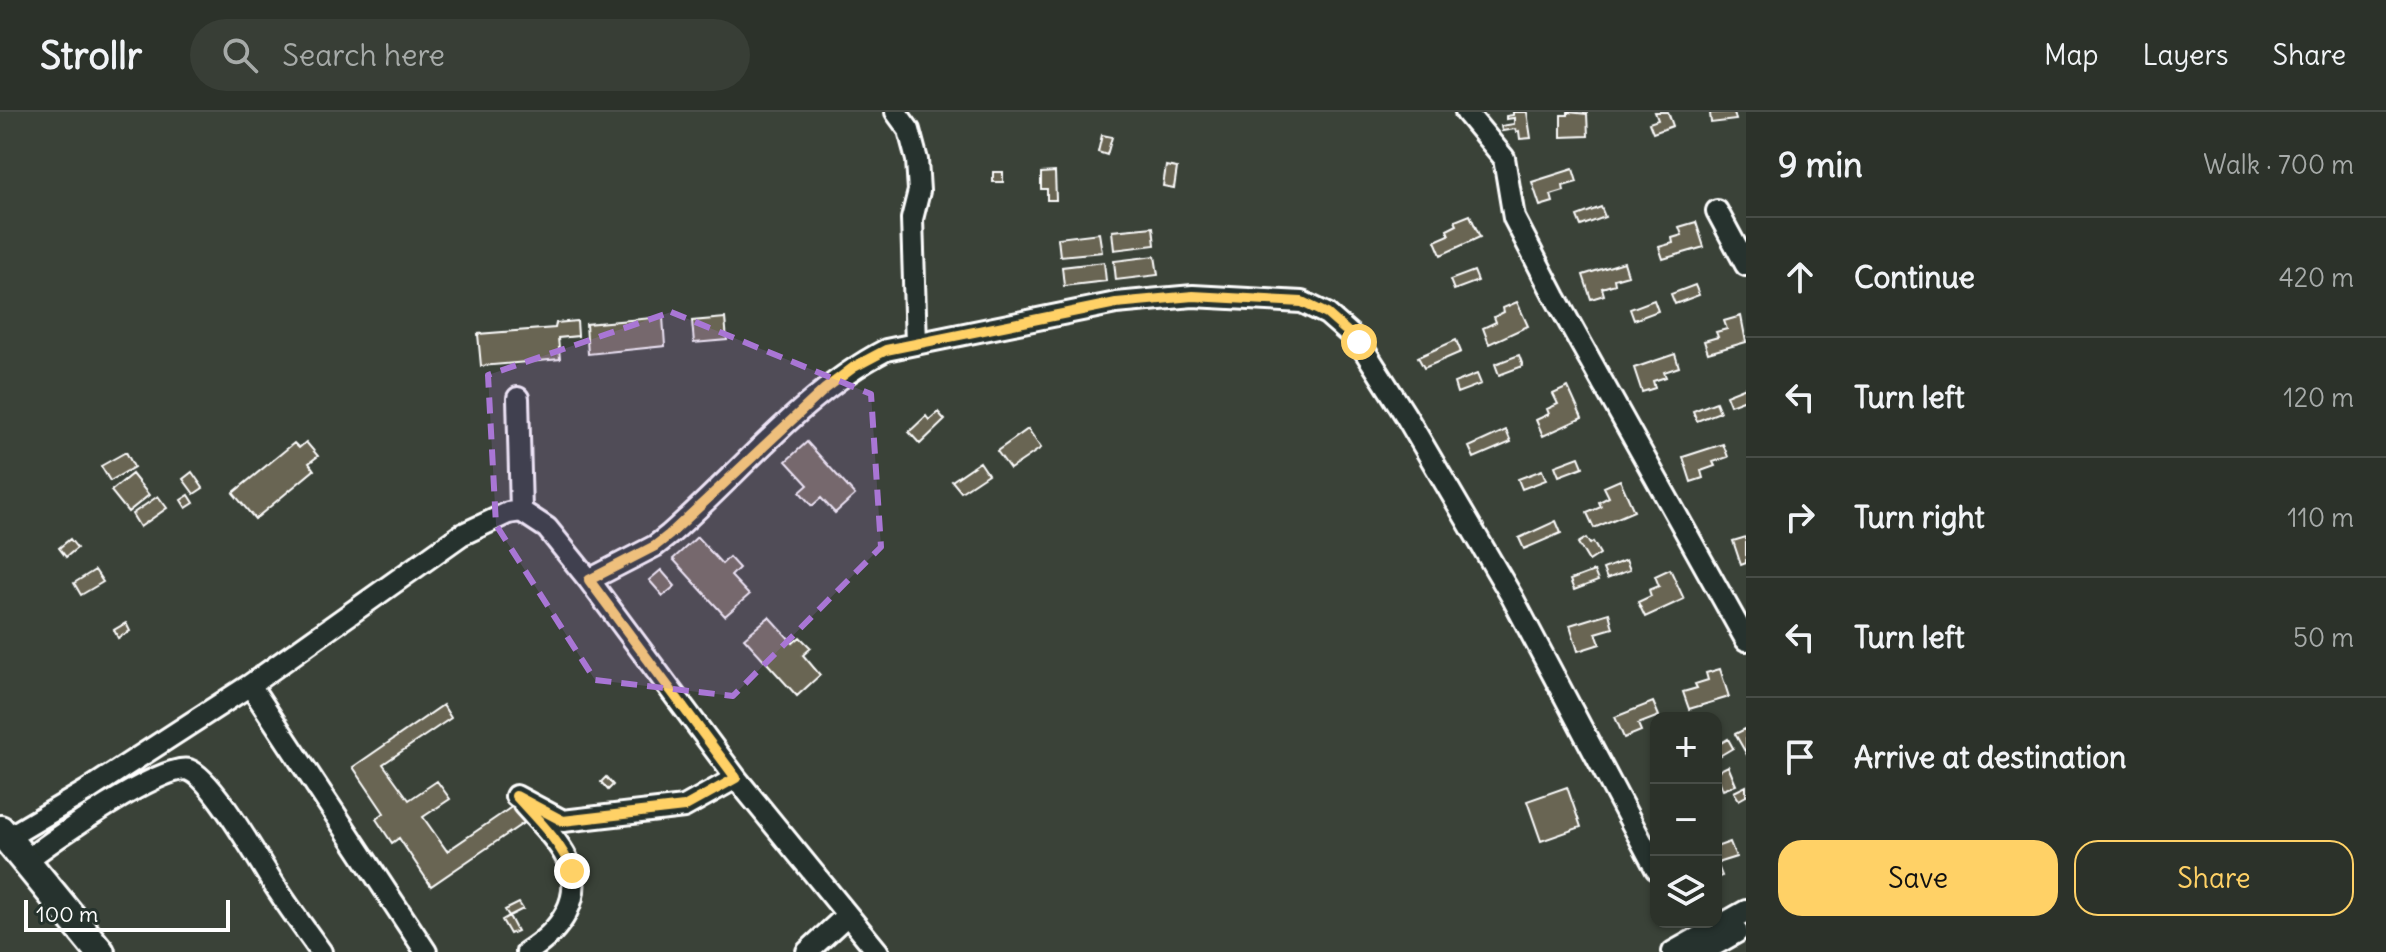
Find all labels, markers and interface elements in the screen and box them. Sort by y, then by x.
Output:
search box [190,19,750,91]
text: Strollr [40,32,142,79]
icon: search [218,33,262,77]
text: Search here [282,36,445,74]
text: Map [2044,37,2099,73]
text: Layers [2143,37,2229,73]
text: Share [2273,37,2346,73]
text: 9 min [1778,143,1863,186]
text: Walk · 700 m [2203,148,2354,181]
icon: ahead [1778,255,1822,299]
text: Continue [1854,258,1975,296]
text: 420 m [2279,261,2354,294]
route start [1341,324,1377,360]
icon: left [1778,375,1822,419]
text: Turn left [1854,378,1965,416]
text: 120 m [2283,381,2354,414]
icon: right [1778,495,1822,539]
text: Turn right [1854,498,1985,536]
text: 110 m [2287,501,2354,534]
icon: left [1778,615,1822,659]
text: Turn left [1854,618,1965,656]
text: 50 m [2293,621,2354,654]
map controls [1650,712,1722,928]
button: + [1650,712,1722,784]
icon: arrive [1778,735,1822,779]
text: Arrive at destination [1854,738,2126,776]
button: − [1650,784,1722,856]
button: Save [1778,840,2058,916]
button: Share [2074,840,2354,916]
route end [554,853,590,889]
button: layers [1650,856,1722,928]
scale bar [24,896,230,932]
text: 100 m [36,900,98,928]

